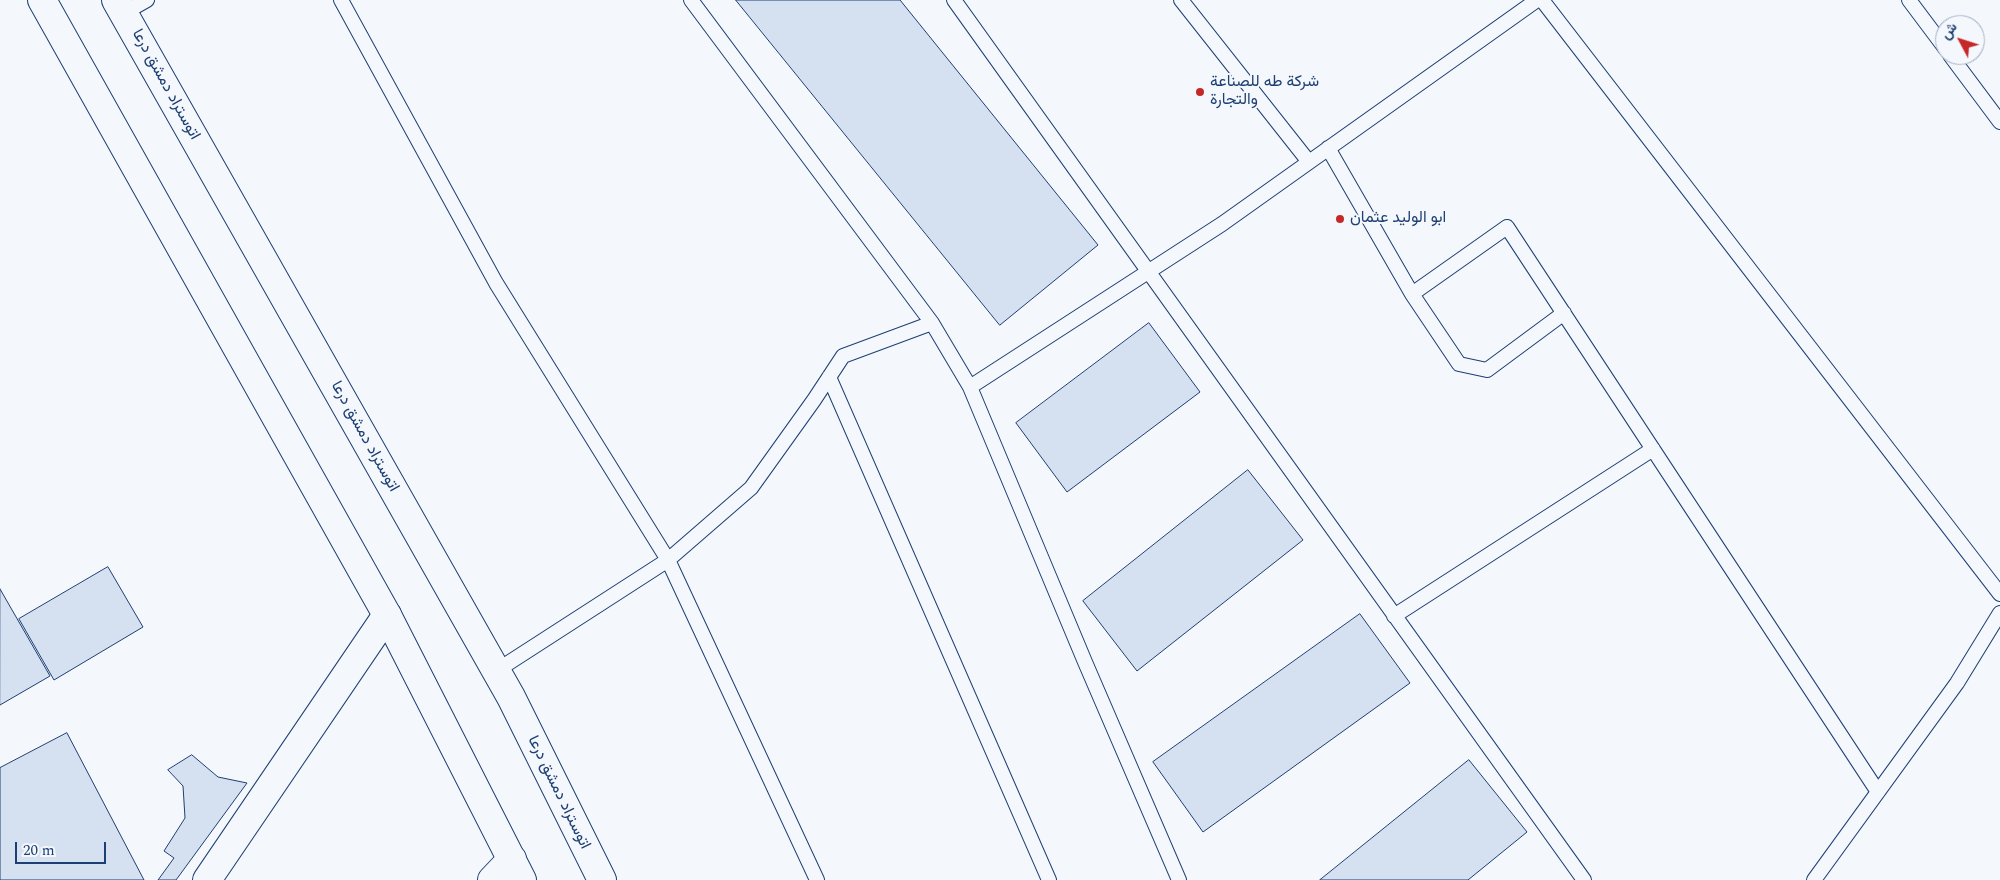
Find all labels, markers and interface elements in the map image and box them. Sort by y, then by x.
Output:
north arrow [1935,15,1985,65]
text: ش [1935,17,1962,44]
street label: اتوستراد دمشق درعا [127,26,203,144]
place label: شركة طه للصناعة والتجارة [1210,73,1319,111]
marker: شركة طه للصناعة والتجارة [1194,86,1206,98]
place label: ابو الوليد عثمان [1350,209,1446,229]
marker: ابو الوليد عثمان [1334,213,1346,225]
street label: اتوستراد دمشق درعا [326,378,402,496]
street label: اتوستراد دمشق درعا [522,733,594,853]
scale bar [18,832,109,864]
text: 20 m [23,839,55,862]

